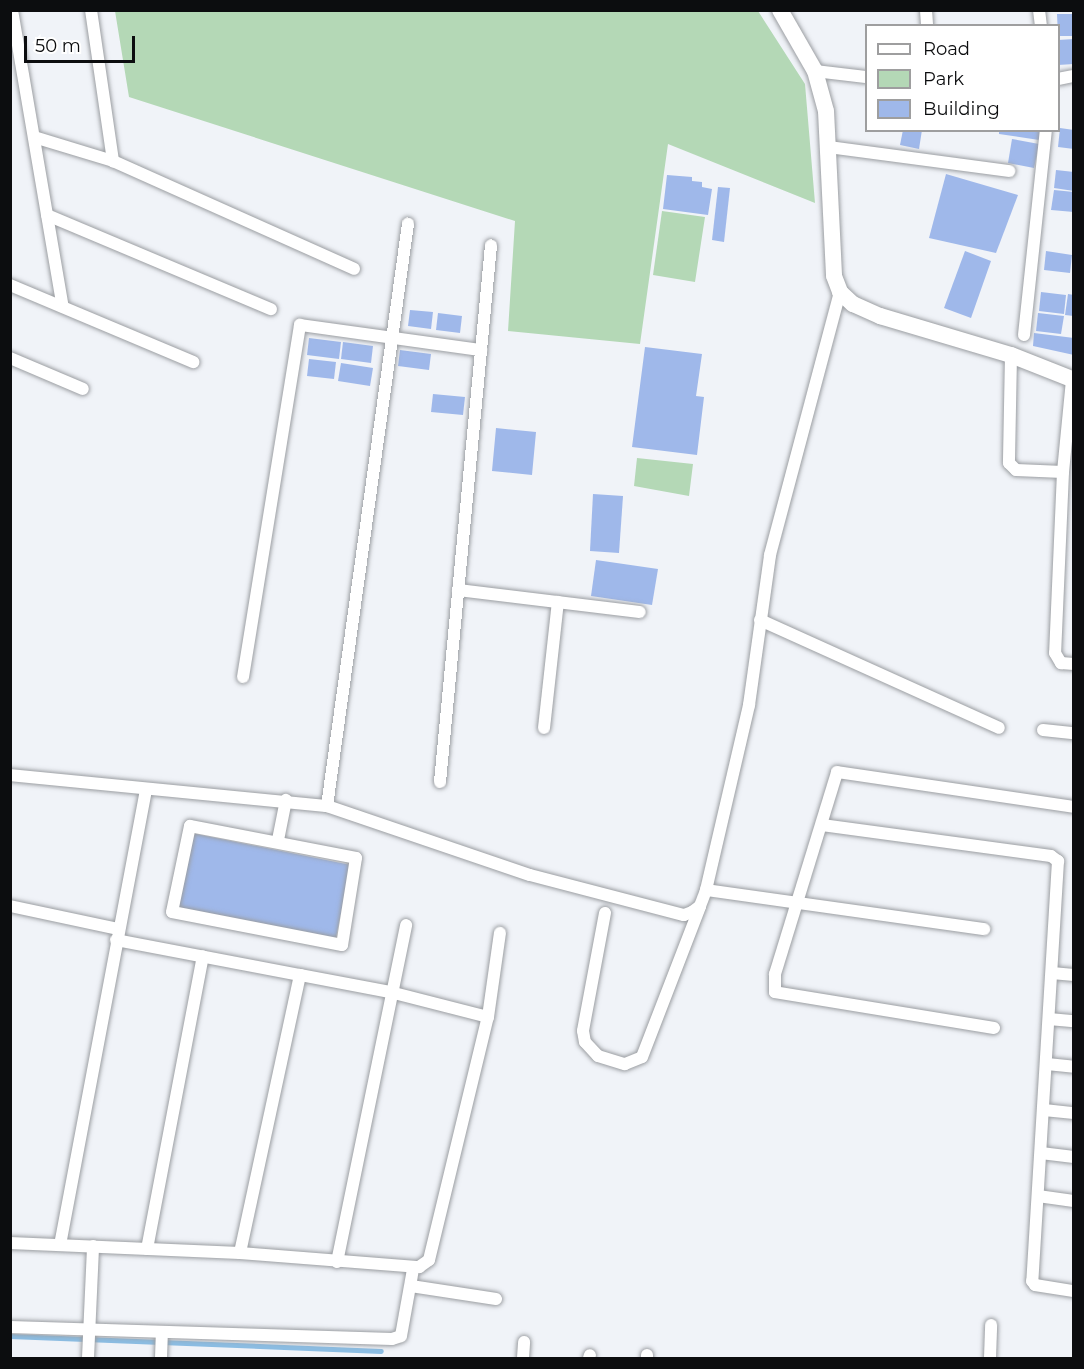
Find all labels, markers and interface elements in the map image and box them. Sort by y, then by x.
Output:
scale bar [27,24,138,62]
legend [865,24,1060,132]
text: 50 m [35,35,81,57]
text: Road [923,38,970,60]
text: Park [923,68,964,90]
text: Building [923,98,1000,120]

